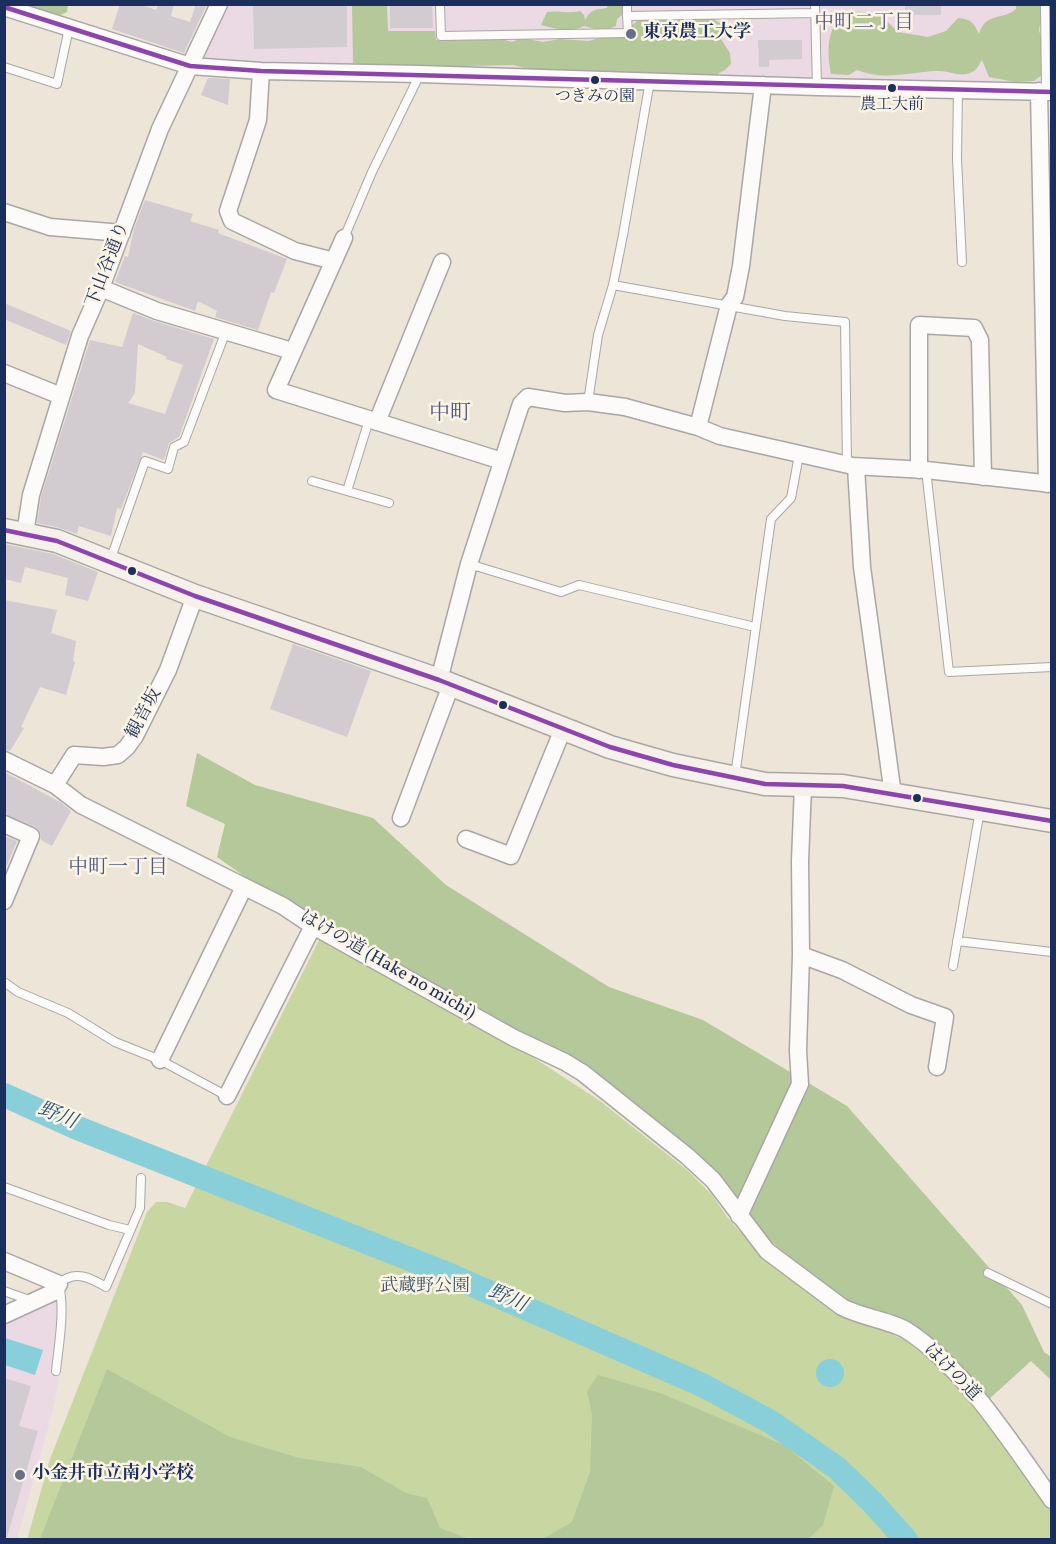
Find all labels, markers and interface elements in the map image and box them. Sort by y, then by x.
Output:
district label: 中町二丁目 [814,12,914,36]
place label: 東京農工大学 [643,23,751,45]
marker: 東京農工大学 [624,27,638,41]
marker: つきみの園 [589,74,601,86]
marker: 農工大前 [886,82,898,94]
place label: つきみの園 [555,88,635,108]
place label: 農工大前 [860,96,924,116]
street label: 下山谷通り [83,219,135,311]
district label: 中町 [429,402,471,428]
unlabelled marker [126,565,138,577]
street label: 観音坂 [123,685,167,743]
unlabelled marker [497,699,509,711]
unlabelled marker [911,792,923,804]
district label: 中町一丁目 [68,857,168,881]
street label: はけの道 (Hake no michi) [295,907,479,1025]
water label: 野川 [34,1098,80,1136]
park label: 武蔵野公園 [380,1277,470,1299]
water label: 野川 [484,1281,530,1319]
street label: はけの道 [918,1340,984,1406]
place label: 小金井市立南小学校 [32,1464,194,1486]
marker: 小金井市立南小学校 [13,1468,27,1482]

